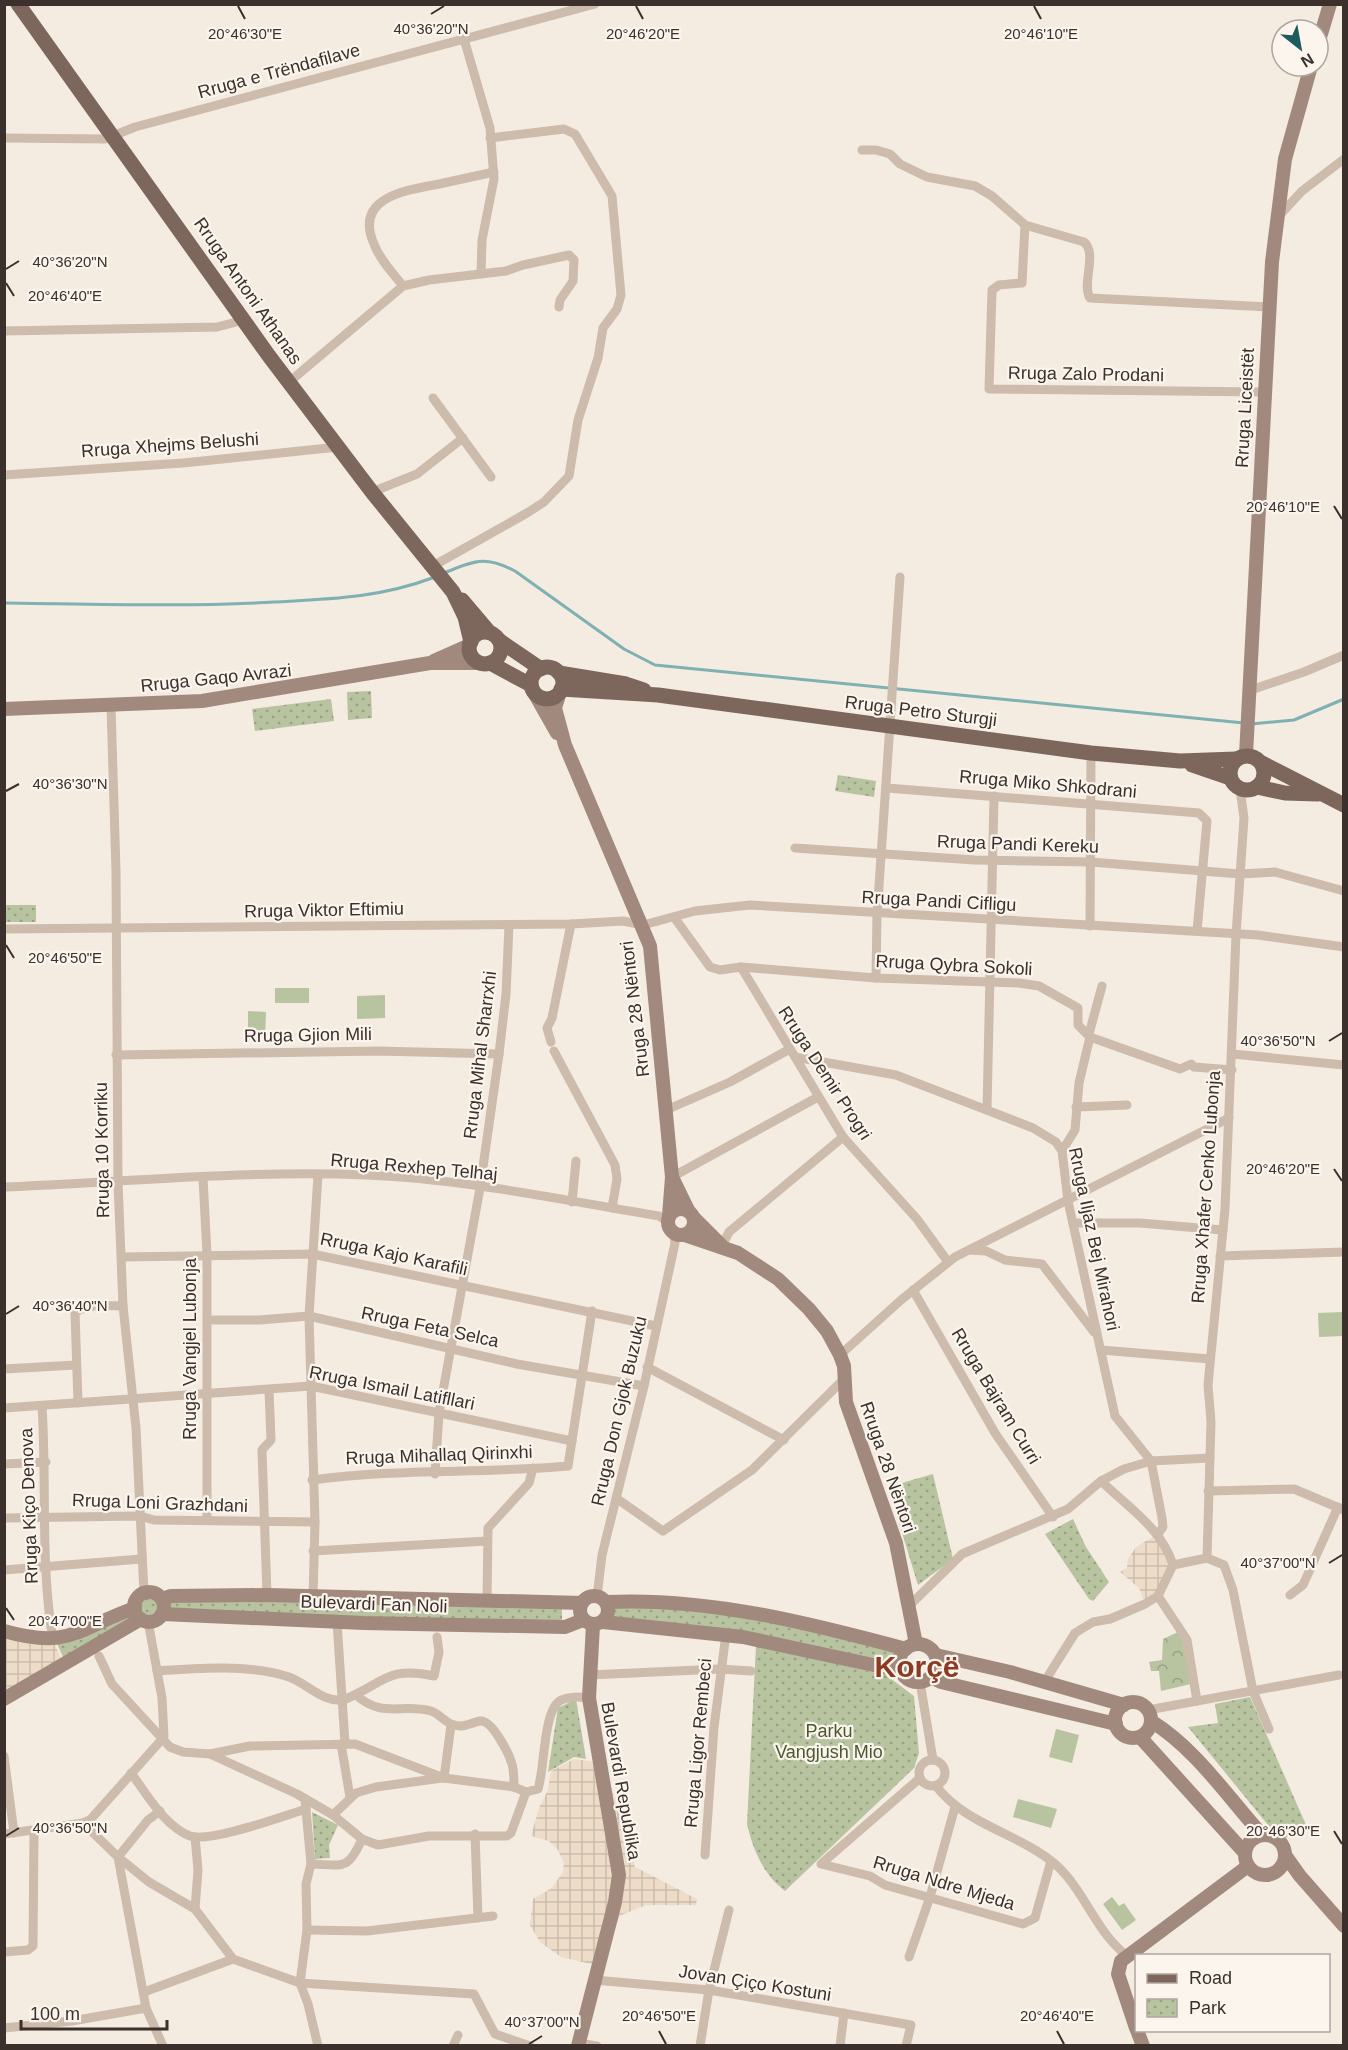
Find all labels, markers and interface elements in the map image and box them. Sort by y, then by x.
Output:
north arrow [1270,18,1330,78]
text: 40°36'20"N [393,20,469,37]
text: 20°46'30"E [208,25,282,42]
text: 20°46'20"E [606,25,680,42]
text: 20°46'10"E [1004,25,1078,42]
street label: Rruga e Trëndafilave [196,40,362,102]
text: N [1298,50,1317,71]
street label: Rruga Antoni Athanas [190,214,306,368]
text: 40°36'20"N [32,253,108,270]
text: 20°46'40"E [28,287,102,304]
street label: Rruga Liceistët [1232,348,1258,468]
street label: Rruga Zalo Prodani [1008,363,1164,385]
street label: Rruga Xhejms Belushi [80,429,260,461]
text: 20°46'10"E [1246,498,1320,515]
street label: Rruga Gaqo Avrazi [139,660,293,696]
street label: Rruga Petro Sturgji [844,692,998,730]
street label: Rruga Miko Shkodrani [958,766,1138,802]
text: 40°36'30"N [32,775,108,792]
street label: Rruga Pandi Kereku [937,831,1099,857]
street label: Rruga Pandi Cifligu [861,887,1017,915]
street label: Rruga Viktor Eftimiu [244,899,404,921]
street label: Rruga 28 Nëntori [617,940,653,1078]
text: 20°46'50"E [28,949,102,966]
street label: Rruga Qybra Sokoli [875,951,1033,979]
street label: Rruga Mihal Sharrxhi [460,970,500,1140]
street label: Rruga Demir Progri [774,1003,876,1143]
street label: Rruga Gjion Mili [244,1024,372,1046]
text: 40°36'50"N [1240,1032,1316,1049]
street label: Rruga Xhafer Cenko Lubonja [1188,1069,1224,1304]
street label: Rruga 10 Korriku [91,1082,113,1218]
street label: Rruga Iljaz Bej Mirahori [1065,1145,1123,1333]
street label: Rruga Rexhep Telhaj [330,1150,498,1184]
text: 20°46'20"E [1246,1160,1320,1177]
street label: Rruga Kajo Karafili [319,1229,469,1279]
street label: Rruga Vangjel Lubonja [180,1257,200,1440]
text: 40°36'40"N [32,1297,108,1314]
street label: Rruga Feta Selca [359,1303,502,1352]
street label: Rruga Don Gjok Buzuku [587,1314,651,1508]
street label: Rruga Bajram Curri [948,1324,1044,1468]
street label: Rruga Ismail Latifllari [308,1362,476,1414]
street label: Rruga 28 Nëntori [856,1399,920,1535]
street label: Rruga Kiço Denova [16,1427,42,1584]
street label: Rruga Mihallaq Qirinxhi [345,1442,533,1468]
street label: Rruga Loni Grazhdani [72,1490,248,1516]
text: 40°37'00"N [1240,1554,1316,1571]
street label: Bulevardi Fan Noli [300,1591,448,1617]
text: 20°47'00"E [28,1612,102,1629]
district label: Korçë [874,1650,960,1683]
street label: Rruga Ligor Rembeci [681,1657,715,1829]
street label: Bulevardi Republika [597,1700,645,1863]
park label: Parku Vangjush Mio [775,1721,883,1762]
text: 40°36'50"N [32,1819,108,1836]
text: 20°46'30"E [1246,1822,1320,1839]
street label: Rruga Ndre Mjeda [871,1852,1018,1914]
legend [1135,1954,1330,2032]
street label: Jovan Çiço Kostuni [677,1961,833,2005]
text: Road [1189,1968,1232,1988]
scale bar [21,1993,166,2031]
text: Park [1189,1998,1227,2018]
text: 100 m [30,2004,80,2024]
text: 20°46'50"E [622,2007,696,2024]
text: 20°46'40"E [1020,2007,1094,2024]
text: 40°37'00"N [504,2013,580,2030]

